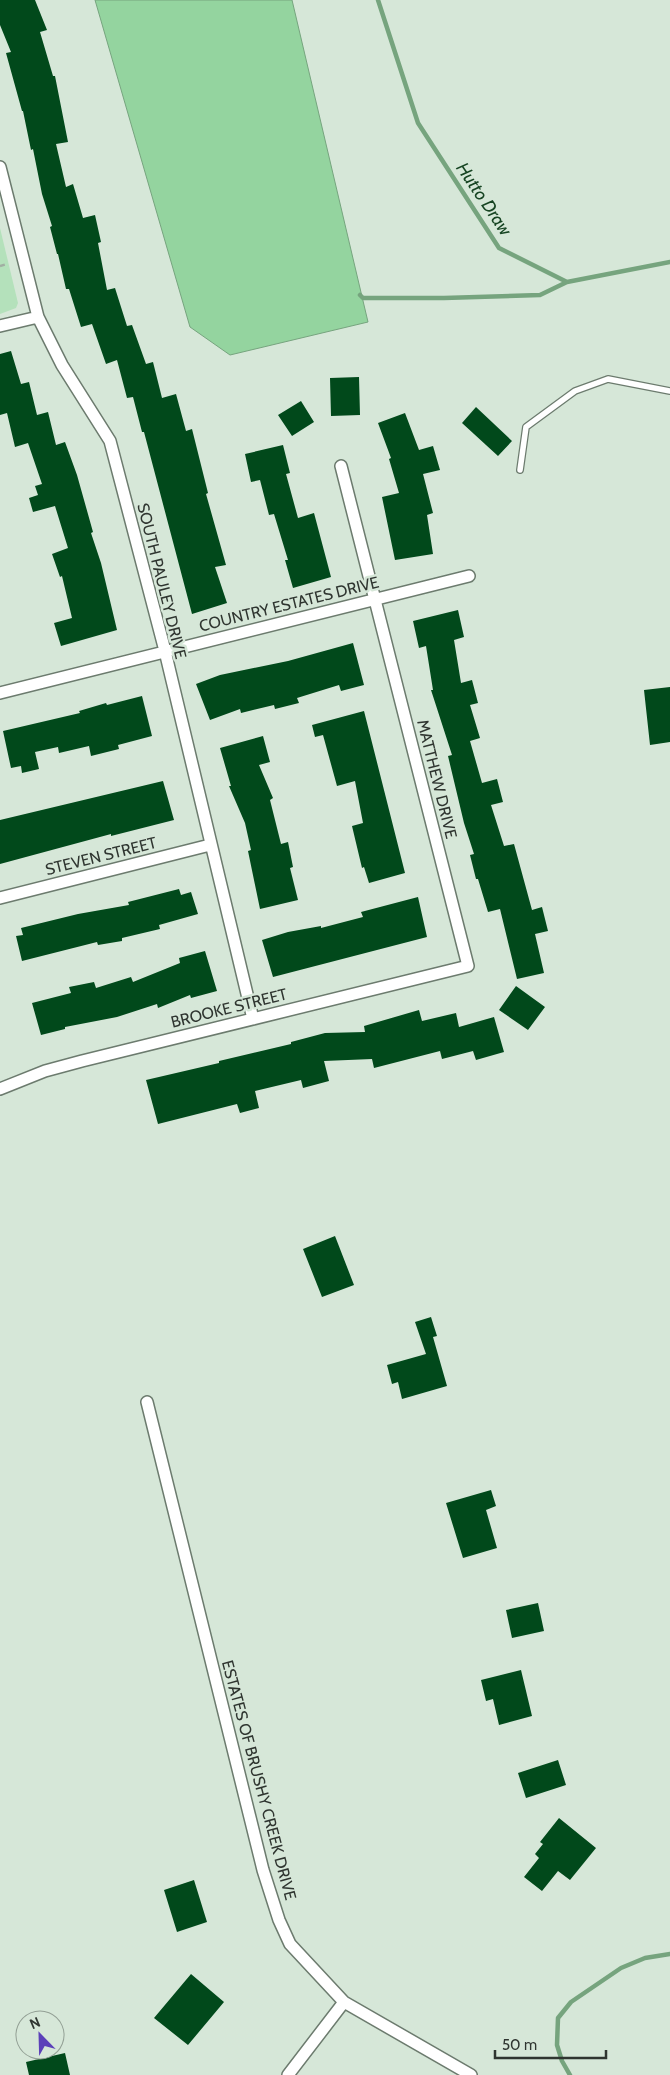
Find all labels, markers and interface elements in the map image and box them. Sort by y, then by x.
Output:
water label: Hutto Draw [451,158,517,241]
street label: SOUTH PAULEY DRIVE [133,501,191,661]
street label: COUNTRY ESTATES DRIVE [197,572,381,636]
street label: MATTHEW DRIVE [413,718,461,841]
street label: STEVEN STREET [43,833,159,879]
street label: BROOKE STREET [169,984,290,1032]
street label: ESTATES OF BRUSHY CREEK DRIVE [218,1658,300,1902]
north arrow [15,2010,65,2060]
text: N [27,2013,43,2033]
scale bar [495,2028,606,2060]
text: 50 m [502,2036,537,2054]

